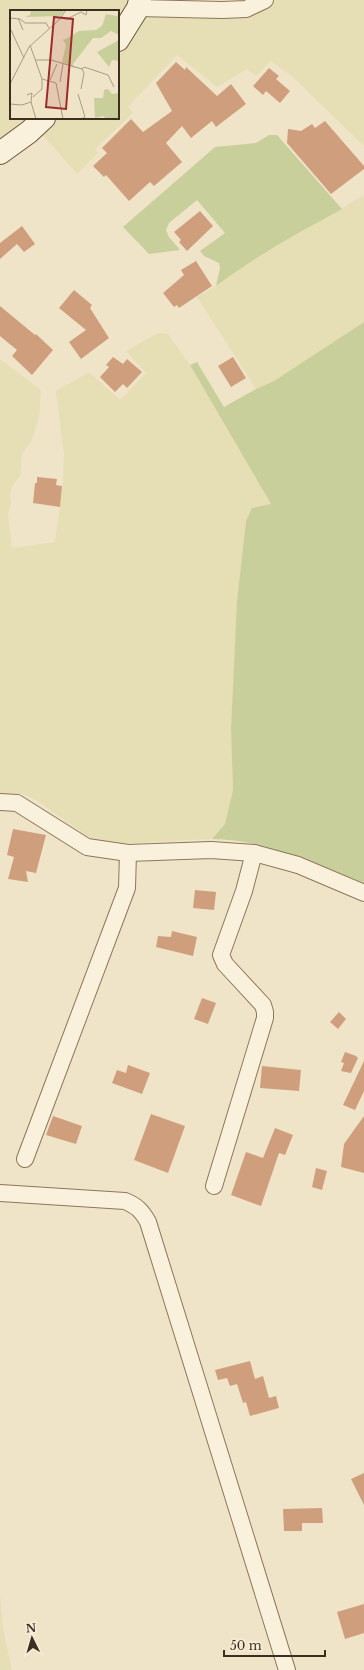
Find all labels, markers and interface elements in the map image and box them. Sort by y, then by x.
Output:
inset map [10,10,119,119]
north arrow [12,1618,52,1658]
text: N [25,1621,38,1635]
scale bar [224,1632,325,1658]
text: 50 m [230,1638,262,1653]

